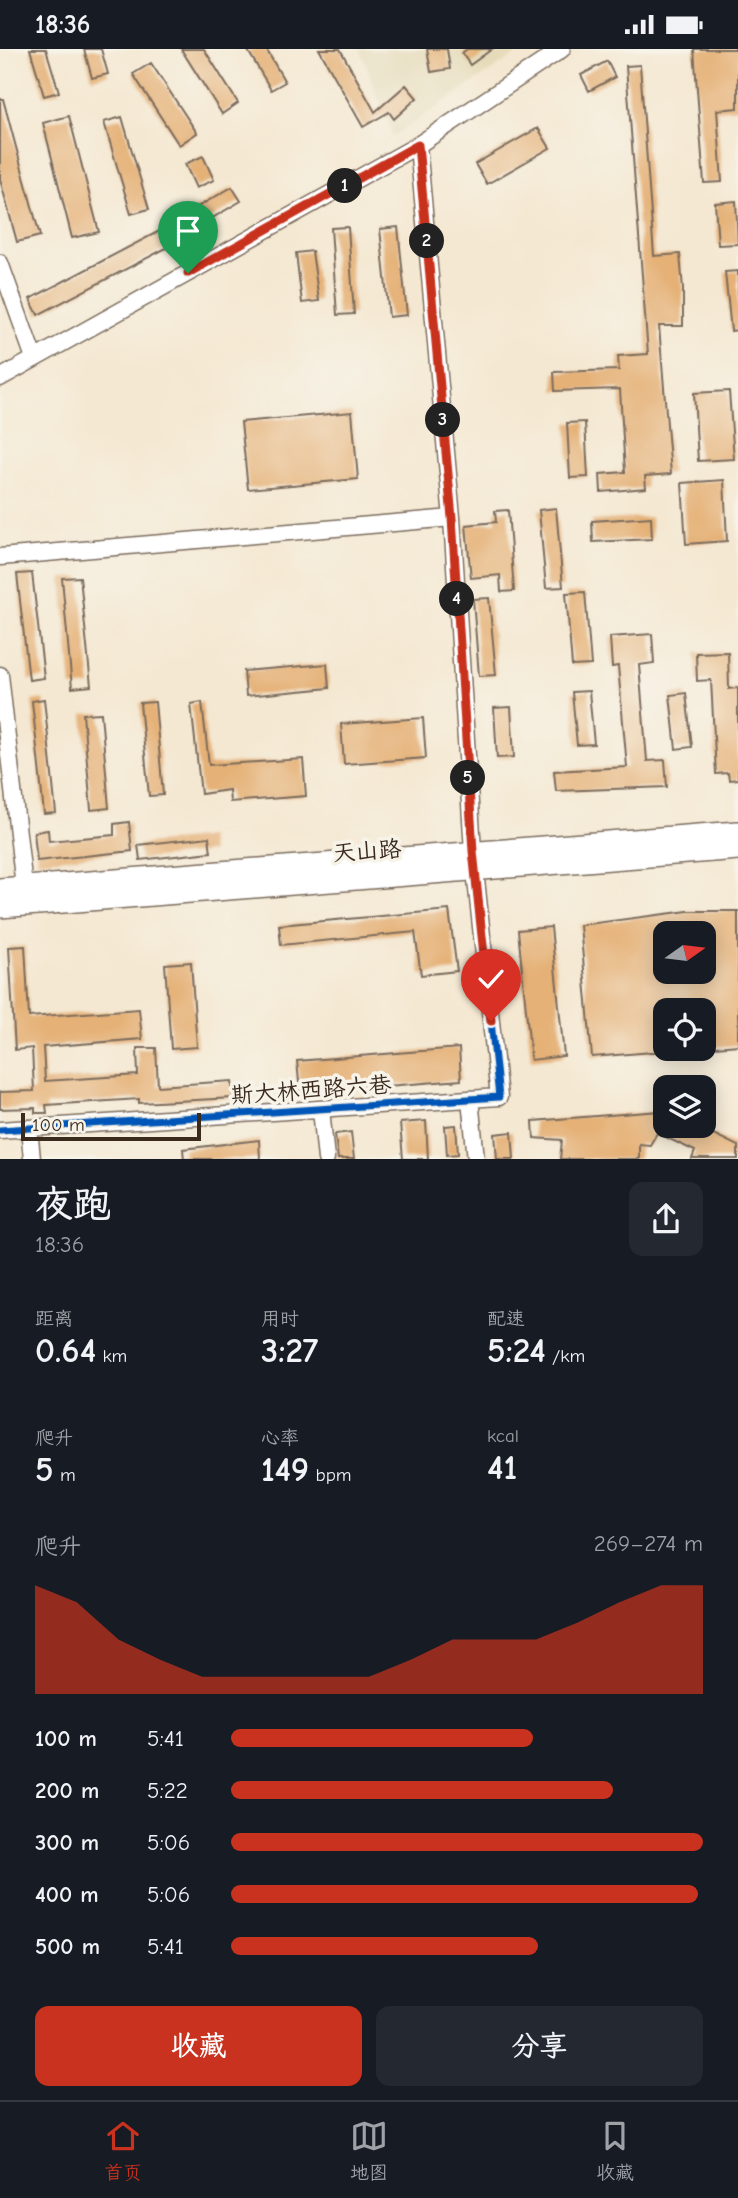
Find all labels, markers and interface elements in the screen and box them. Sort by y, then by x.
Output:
text: 18:36 [35,10,90,40]
pin: 1 [328,169,362,203]
text: 1 [341,174,348,196]
pin [158,201,218,273]
icon: arrive [169,212,207,250]
pin: 2 [410,223,444,259]
text: 2 [422,229,431,251]
pin: 3 [426,403,460,437]
text: 3 [438,408,447,430]
pin: 4 [440,581,475,617]
text: 4 [452,587,461,609]
pin: 5 [450,761,486,795]
text: 5 [462,766,473,788]
street label: 天山路 [332,835,402,867]
north arrow [653,921,716,983]
map controls [653,921,716,1138]
pin [461,949,521,1021]
icon: check [472,960,510,998]
button: locate [653,998,716,1061]
street label: 斯大林西路六巷 [230,1071,393,1109]
button: layers [653,1075,716,1138]
scale bar [21,1109,201,1141]
text: 100 m [32,1114,85,1136]
button: share [629,1182,703,1256]
text: 夜跑 [35,1183,111,1227]
text: 18:36 [35,1231,84,1258]
text: 距离 [35,1308,73,1330]
text: 用时 [261,1308,299,1330]
text: 配速 [487,1308,525,1330]
text: 0.64 [35,1330,96,1371]
text: 3:27 [261,1330,318,1371]
text: 5:24 [487,1330,546,1371]
text: km [96,1345,127,1367]
text: /km [546,1345,585,1367]
text: kcal [487,1425,519,1447]
text: 爬升 [35,1427,73,1449]
text: 心率 [261,1427,299,1449]
text: 41 [487,1447,517,1488]
text: 5 [35,1449,54,1490]
text: 149 [261,1449,309,1490]
text: m [54,1464,76,1486]
text: bpm [309,1464,351,1486]
text: 269–274 m [594,1530,703,1557]
text: 爬升 [35,1533,81,1560]
text: 100 m [35,1725,97,1752]
text: 5:41 [147,1725,184,1752]
text: 200 m [35,1777,99,1804]
text: 5:22 [147,1777,188,1804]
text: 300 m [35,1829,99,1856]
text: 5:06 [147,1829,190,1856]
text: 400 m [35,1881,99,1908]
text: 5:06 [147,1881,190,1908]
text: 500 m [35,1933,100,1960]
text: 5:41 [147,1933,184,1960]
button: 收藏 [35,2006,362,2086]
button: 分享 [376,2006,703,2086]
tab: 首页 [104,2117,142,2184]
tab: 地图 [350,2117,388,2184]
tab: 收藏 [596,2117,634,2184]

